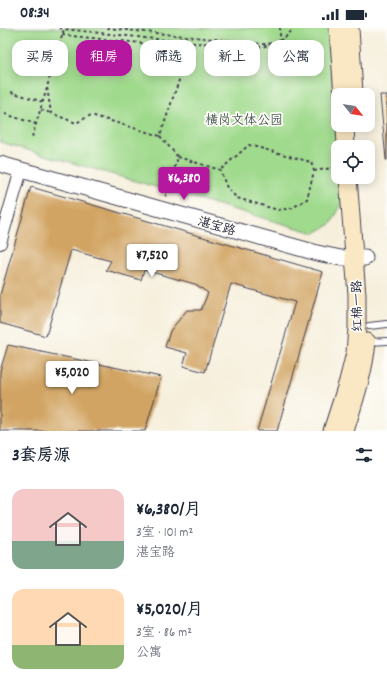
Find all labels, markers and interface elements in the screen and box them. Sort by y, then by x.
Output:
text: 08:34 [20,3,50,25]
chip: 买房 [12,40,68,76]
chip: 租房 [76,40,132,76]
chip: 筛选 [140,40,196,76]
chip: 新上 [204,40,260,76]
chip: 公寓 [268,40,324,76]
north arrow [331,88,375,132]
map controls [331,88,375,184]
park label: 横岗文体公园 [205,112,283,131]
button: locate [331,140,375,184]
pin: ¥6,380 [151,167,217,201]
text: ¥6,380 [167,170,201,189]
street label: 湛宝路 [195,213,238,242]
pin: ¥7,520 [119,244,185,278]
text: ¥7,520 [136,247,168,266]
street label: 红棉一路 [349,280,368,332]
pin: ¥5,020 [39,361,105,395]
text: ¥5,020 [55,364,89,383]
icon: filters [353,444,375,466]
text: 3套房源 [12,445,71,469]
text: ¥6,380/月 [136,499,201,523]
icon: home [44,505,92,553]
text: 3室 · 101 m² [136,524,193,543]
text: 湛宝路 [136,544,175,563]
text: ¥5,020/月 [136,599,203,623]
icon: home [44,605,92,653]
text: 3室 · 86 m² [136,624,192,643]
text: 公寓 [136,644,162,663]

